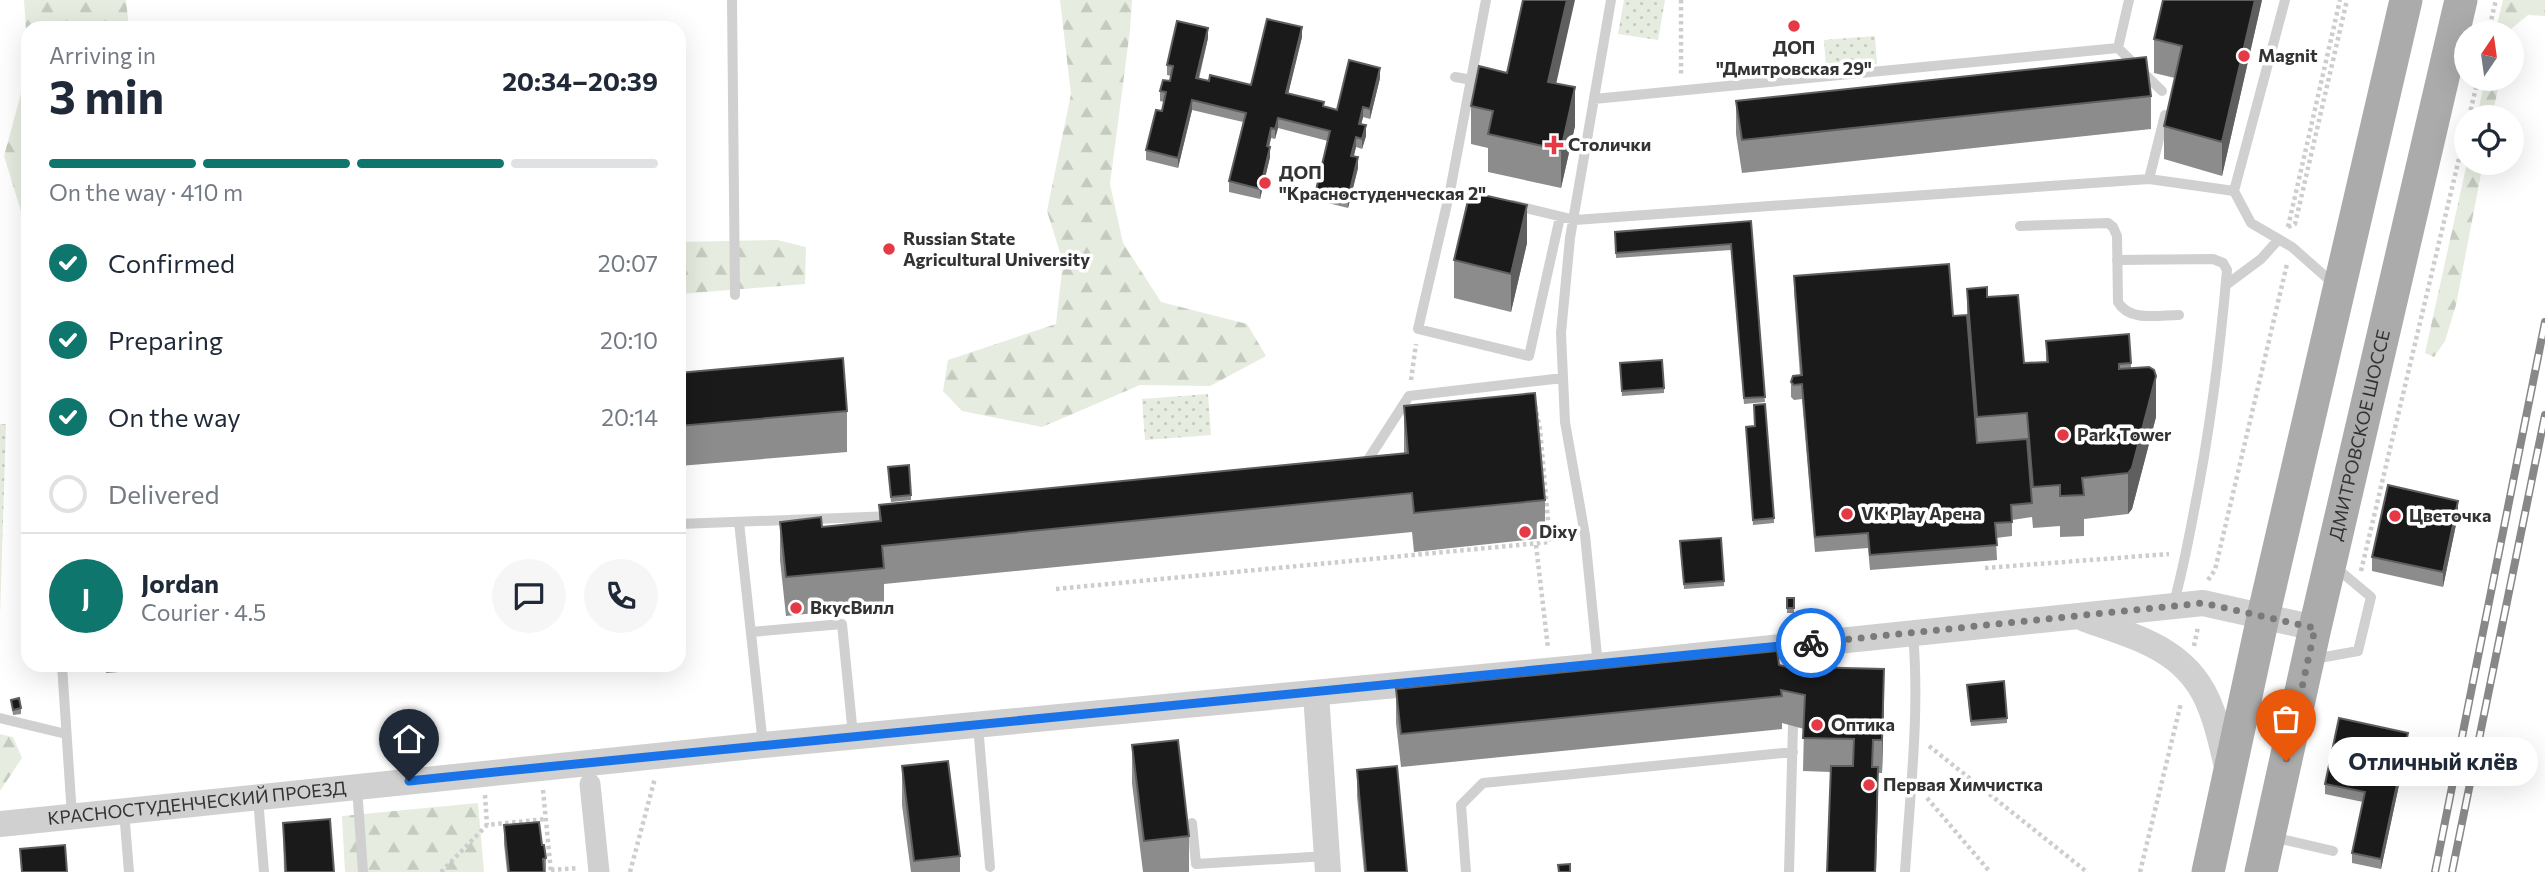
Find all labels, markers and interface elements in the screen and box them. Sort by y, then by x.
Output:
marker: ДОП "Дмитровская 29" [1786,18,1802,34]
north arrow [2454,21,2524,91]
map controls [2454,21,2524,175]
place label: ДОП "Дмитровская 29" [1716,36,1872,79]
text: Arriving in [49,41,156,69]
place label: Magnit [2258,44,2318,66]
marker: Magnit [2236,48,2252,64]
text: 20:34–20:39 [502,65,658,96]
text: 3 min [49,67,164,123]
button: locate [2454,105,2524,175]
place label: Столички [1568,133,1651,155]
marker: Столички [1546,137,1562,153]
place label: ДОП "Красностуденческая 2" [1279,161,1486,204]
marker: ДОП "Красностуденческая 2" [1257,175,1273,191]
text: On the way · 410 m [49,178,243,206]
place label: Russian State Agricultural University [903,227,1090,270]
marker: Russian State Agricultural University [881,241,897,257]
icon: check [49,244,87,282]
text: Confirmed [108,247,235,278]
text: 20:07 [598,249,658,277]
icon: check [49,321,87,359]
text: Preparing [108,324,223,355]
text: 20:10 [600,326,658,354]
street label: ДМИТРОВСКОЕ ШОССЕ [2324,327,2394,542]
icon: check [49,398,87,436]
text: On the way [108,401,241,432]
text: 20:14 [601,403,658,431]
place label: Park Tower [2077,423,2172,445]
marker: Park Tower [2055,427,2071,443]
text: Delivered [108,478,219,509]
place label: VK Play Арена [1861,502,1982,524]
place label: Цветочка [2409,504,2491,526]
marker: VK Play Арена [1839,506,1855,522]
marker: Цветочка [2387,508,2403,524]
place label: Dixy [1539,520,1577,542]
marker: Dixy [1517,524,1533,540]
button: chat [492,559,566,633]
button: phone [584,559,658,633]
text: Jordan [141,567,219,598]
text: J [82,581,90,612]
place label: ВкусВилл [810,596,894,618]
text: Courier · 4.5 [141,598,266,626]
marker: ВкусВилл [788,600,804,616]
courier [1776,608,1846,678]
icon: bike [1792,624,1830,662]
pin [2256,689,2316,761]
icon: bag [2267,700,2305,738]
pin [379,709,439,781]
place label: Оптика [1831,713,1895,735]
marker: Оптика [1809,717,1825,733]
icon: home [390,720,428,758]
callout: Отличный клёв [2328,736,2538,786]
text: Отличный клёв [2348,747,2518,775]
place label: Первая Химчистка [1883,773,2043,795]
street label: КРАСНОСТУДЕНЧЕСКИЙ ПРОЕЗД [46,776,347,829]
marker: Первая Химчистка [1861,777,1877,793]

